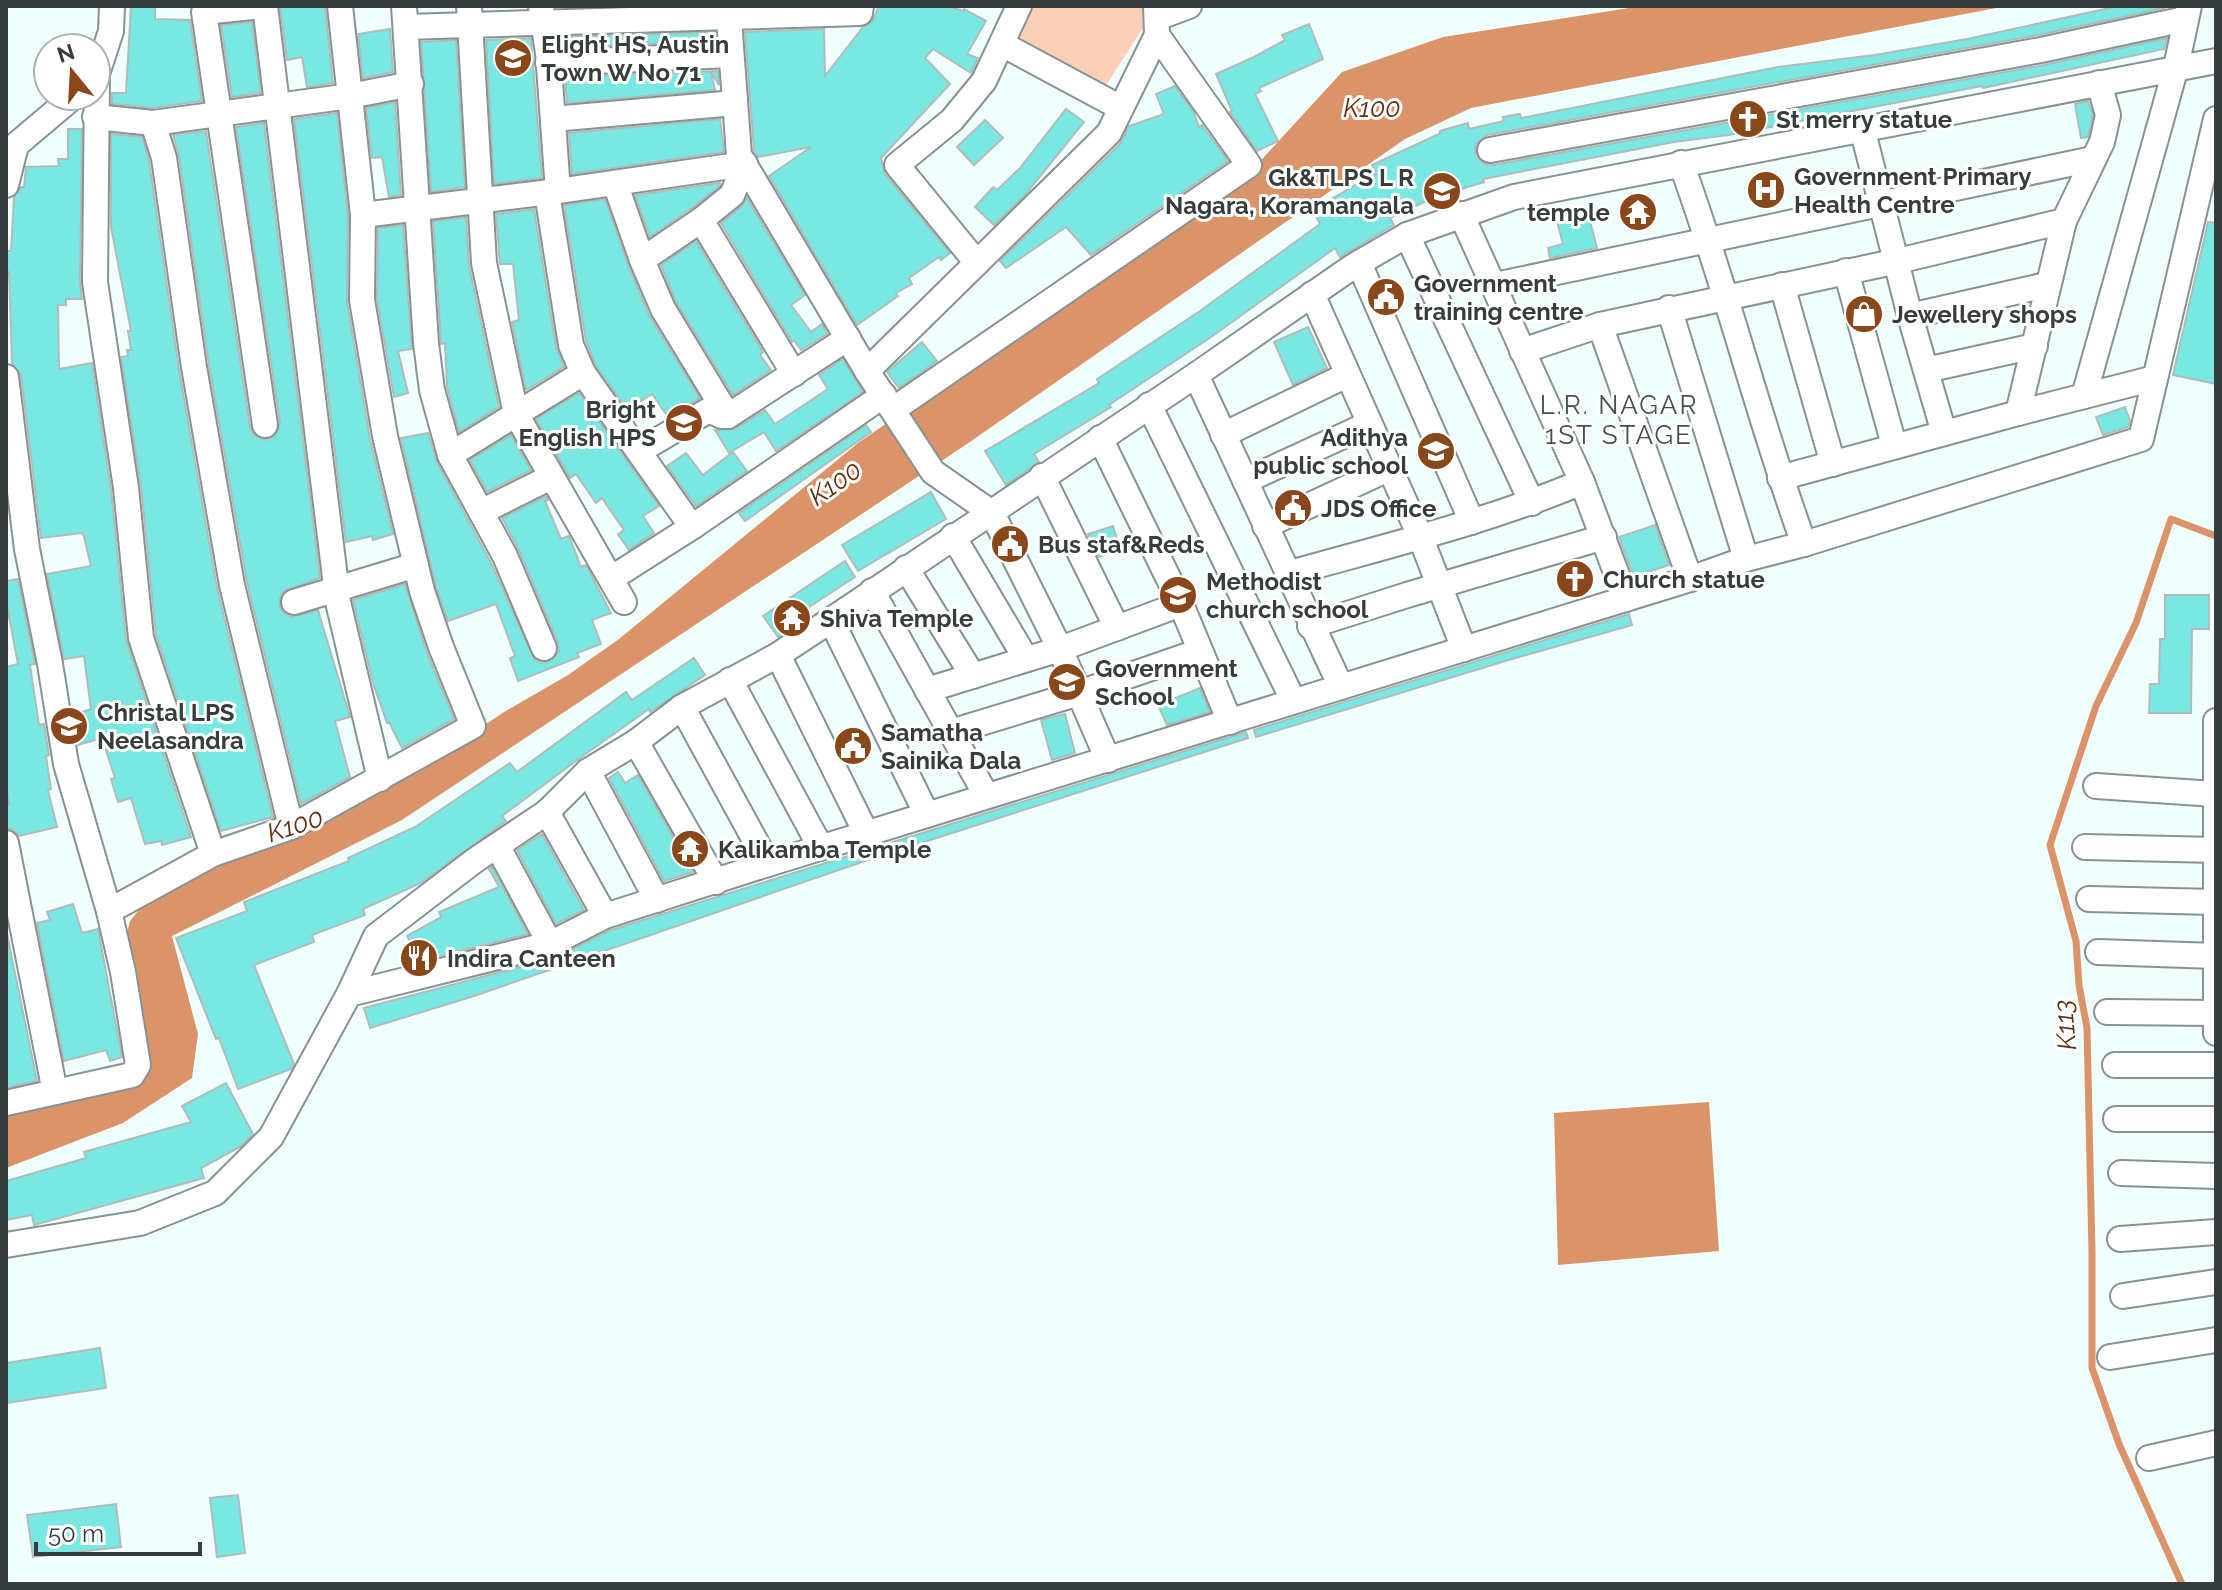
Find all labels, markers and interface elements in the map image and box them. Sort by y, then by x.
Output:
place label: Elight HS, Austin Town W No 71 [541,30,729,87]
north arrow [32,32,112,112]
school or university icon: Elight HS, Austin Town W No 71 [492,37,534,79]
text: N [54,38,78,68]
water label: K100 [1343,93,1401,123]
church icon: St merry statue [1727,98,1769,140]
place label: St merry statue [1776,105,1952,134]
place label: Government Primary Health Centre [1794,162,2032,219]
place label: Gk&TLPS L R Nagara, Koramangala [1165,163,1414,220]
hospital icon: Government Primary Health Centre [1745,169,1787,211]
school or university icon: Gk&TLPS L R Nagara, Koramangala [1421,170,1463,212]
temple icon: temple [1617,191,1659,233]
place label: temple [1527,198,1610,227]
place label: Government training centre [1414,269,1583,326]
public building icon: Government training centre [1365,276,1407,318]
shop icon: Jewellery shops [1843,293,1885,335]
place label: Jewellery shops [1892,300,2077,329]
district label: L.R. NAGAR 1ST STAGE [1540,390,1698,450]
place label: Bright English HPS [519,395,656,452]
school or university icon: Bright English HPS [663,402,705,444]
place label: Adithya public school [1253,423,1408,480]
school or university icon: Adithya public school [1415,430,1457,472]
water label: K100 [803,454,867,512]
public building icon: JDS Office [1272,487,1314,529]
place label: JDS Office [1321,494,1436,523]
public building icon: Bus staf&Reds [989,523,1031,565]
place label: Bus staf&Reds [1038,530,1205,559]
church icon: Church statue [1554,558,1596,600]
place label: Church statue [1603,565,1765,594]
place label: Methodist church school [1206,567,1369,624]
school or university icon: Methodist church school [1157,574,1199,616]
temple icon: Shiva Temple [771,597,813,639]
place label: Shiva Temple [820,604,973,633]
place label: Government School [1095,654,1238,711]
school or university icon: Government School [1046,661,1088,703]
place label: Christal LPS Neelasandra [97,698,244,755]
school or university icon: Christal LPS Neelasandra [48,705,90,747]
place label: Samatha Sainika Dala [881,718,1021,775]
public building icon: Samatha Sainika Dala [832,725,874,767]
water label: K100 [263,802,327,848]
temple icon: Kalikamba Temple [669,828,711,870]
place label: Kalikamba Temple [718,835,931,864]
restaurant icon: Indira Canteen [398,937,440,979]
place label: Indira Canteen [447,944,616,973]
water label: K113 [2048,998,2082,1052]
scale bar [36,1506,200,1556]
text: 50 m [48,1519,104,1548]

